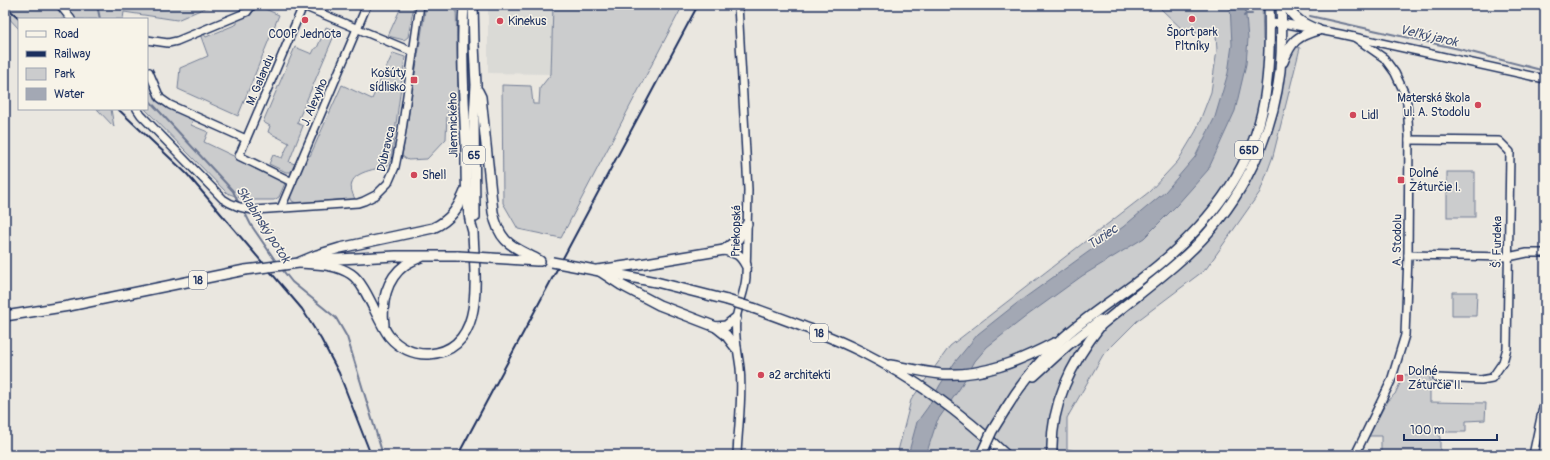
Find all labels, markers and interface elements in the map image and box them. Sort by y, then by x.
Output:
place label: Kinekus [508,14,547,29]
marker: Šport park Pltníky [1187,14,1197,24]
marker: COOP Jednota [300,15,310,25]
marker: Kinekus [495,16,505,26]
legend [18,18,148,110]
water label: Veľký jarok [1398,22,1461,51]
place label: Šport park Pltníky [1166,24,1218,54]
text: Road [54,27,79,42]
place label: COOP Jednota [269,27,342,42]
text: Railway [54,47,90,62]
street label: M. Galandu [243,52,278,108]
place label: Košúty sídlisko [370,66,407,95]
text: Park [54,67,75,82]
marker: Košúty sídlisko [409,75,419,85]
street label: J. Alexyho [298,76,331,128]
text: Water [54,87,85,102]
street label: Jilemnického [445,91,462,158]
place label: Materská škola ul. A. Stodolu [1397,91,1470,120]
marker: Materská škola ul. A. Stodolu [1473,100,1483,110]
place label: Lidl [1361,108,1379,123]
marker: Lidl [1348,110,1358,120]
street label: Dúbravca [374,124,399,173]
road number: 65D [1235,141,1263,159]
road number: 65 [463,146,485,164]
place label: Dolné Záturčie I. [1409,166,1461,195]
place label: Shell [422,168,446,183]
marker: Shell [409,170,419,180]
marker: Dolné Záturčie I. [1396,175,1406,185]
water label: Sklabinský potok [232,183,295,267]
street label: Priekopská [729,205,744,257]
street label: A. Stodolu [1390,214,1405,266]
street label: Š. Furdeka [1489,215,1505,268]
water label: Turiec [1084,220,1122,253]
road number: 18 [189,271,207,289]
road number: 18 [810,324,828,342]
place label: Dolné Záturčie II. [1408,364,1463,393]
place label: a2 architekti [769,368,830,383]
marker: a2 architekti [756,370,766,380]
marker: Dolné Záturčie II. [1395,373,1405,383]
scale bar [1404,416,1497,442]
text: 100 m [1410,423,1445,438]

